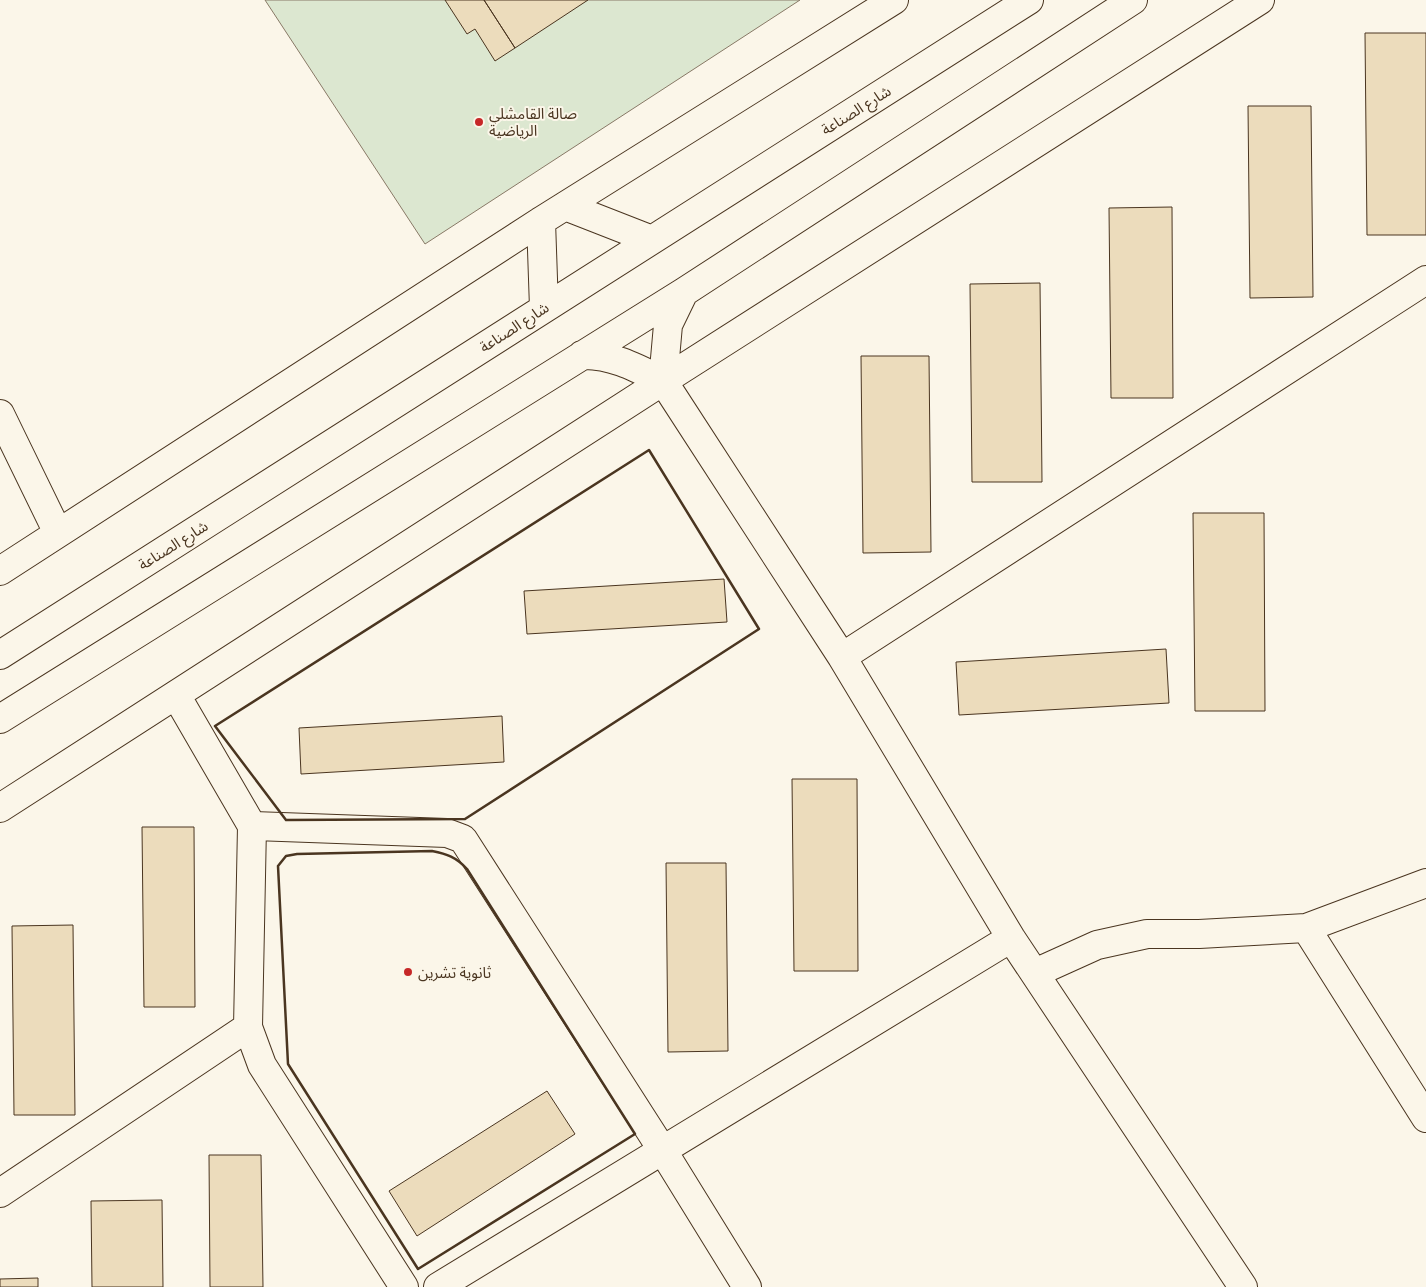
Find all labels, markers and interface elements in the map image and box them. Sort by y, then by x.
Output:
street label: شارع الصناعة [817,80,896,141]
place label: صالة القامشلي الرياضية [489,103,577,141]
marker: صالة القامشلي الرياضية [473,116,485,128]
street label: شارع الصناعة [475,297,554,359]
street label: شارع الصناعة [134,515,213,576]
place label: ثانوية تشرين [418,962,491,983]
marker: ثانوية تشرين [402,966,414,978]

